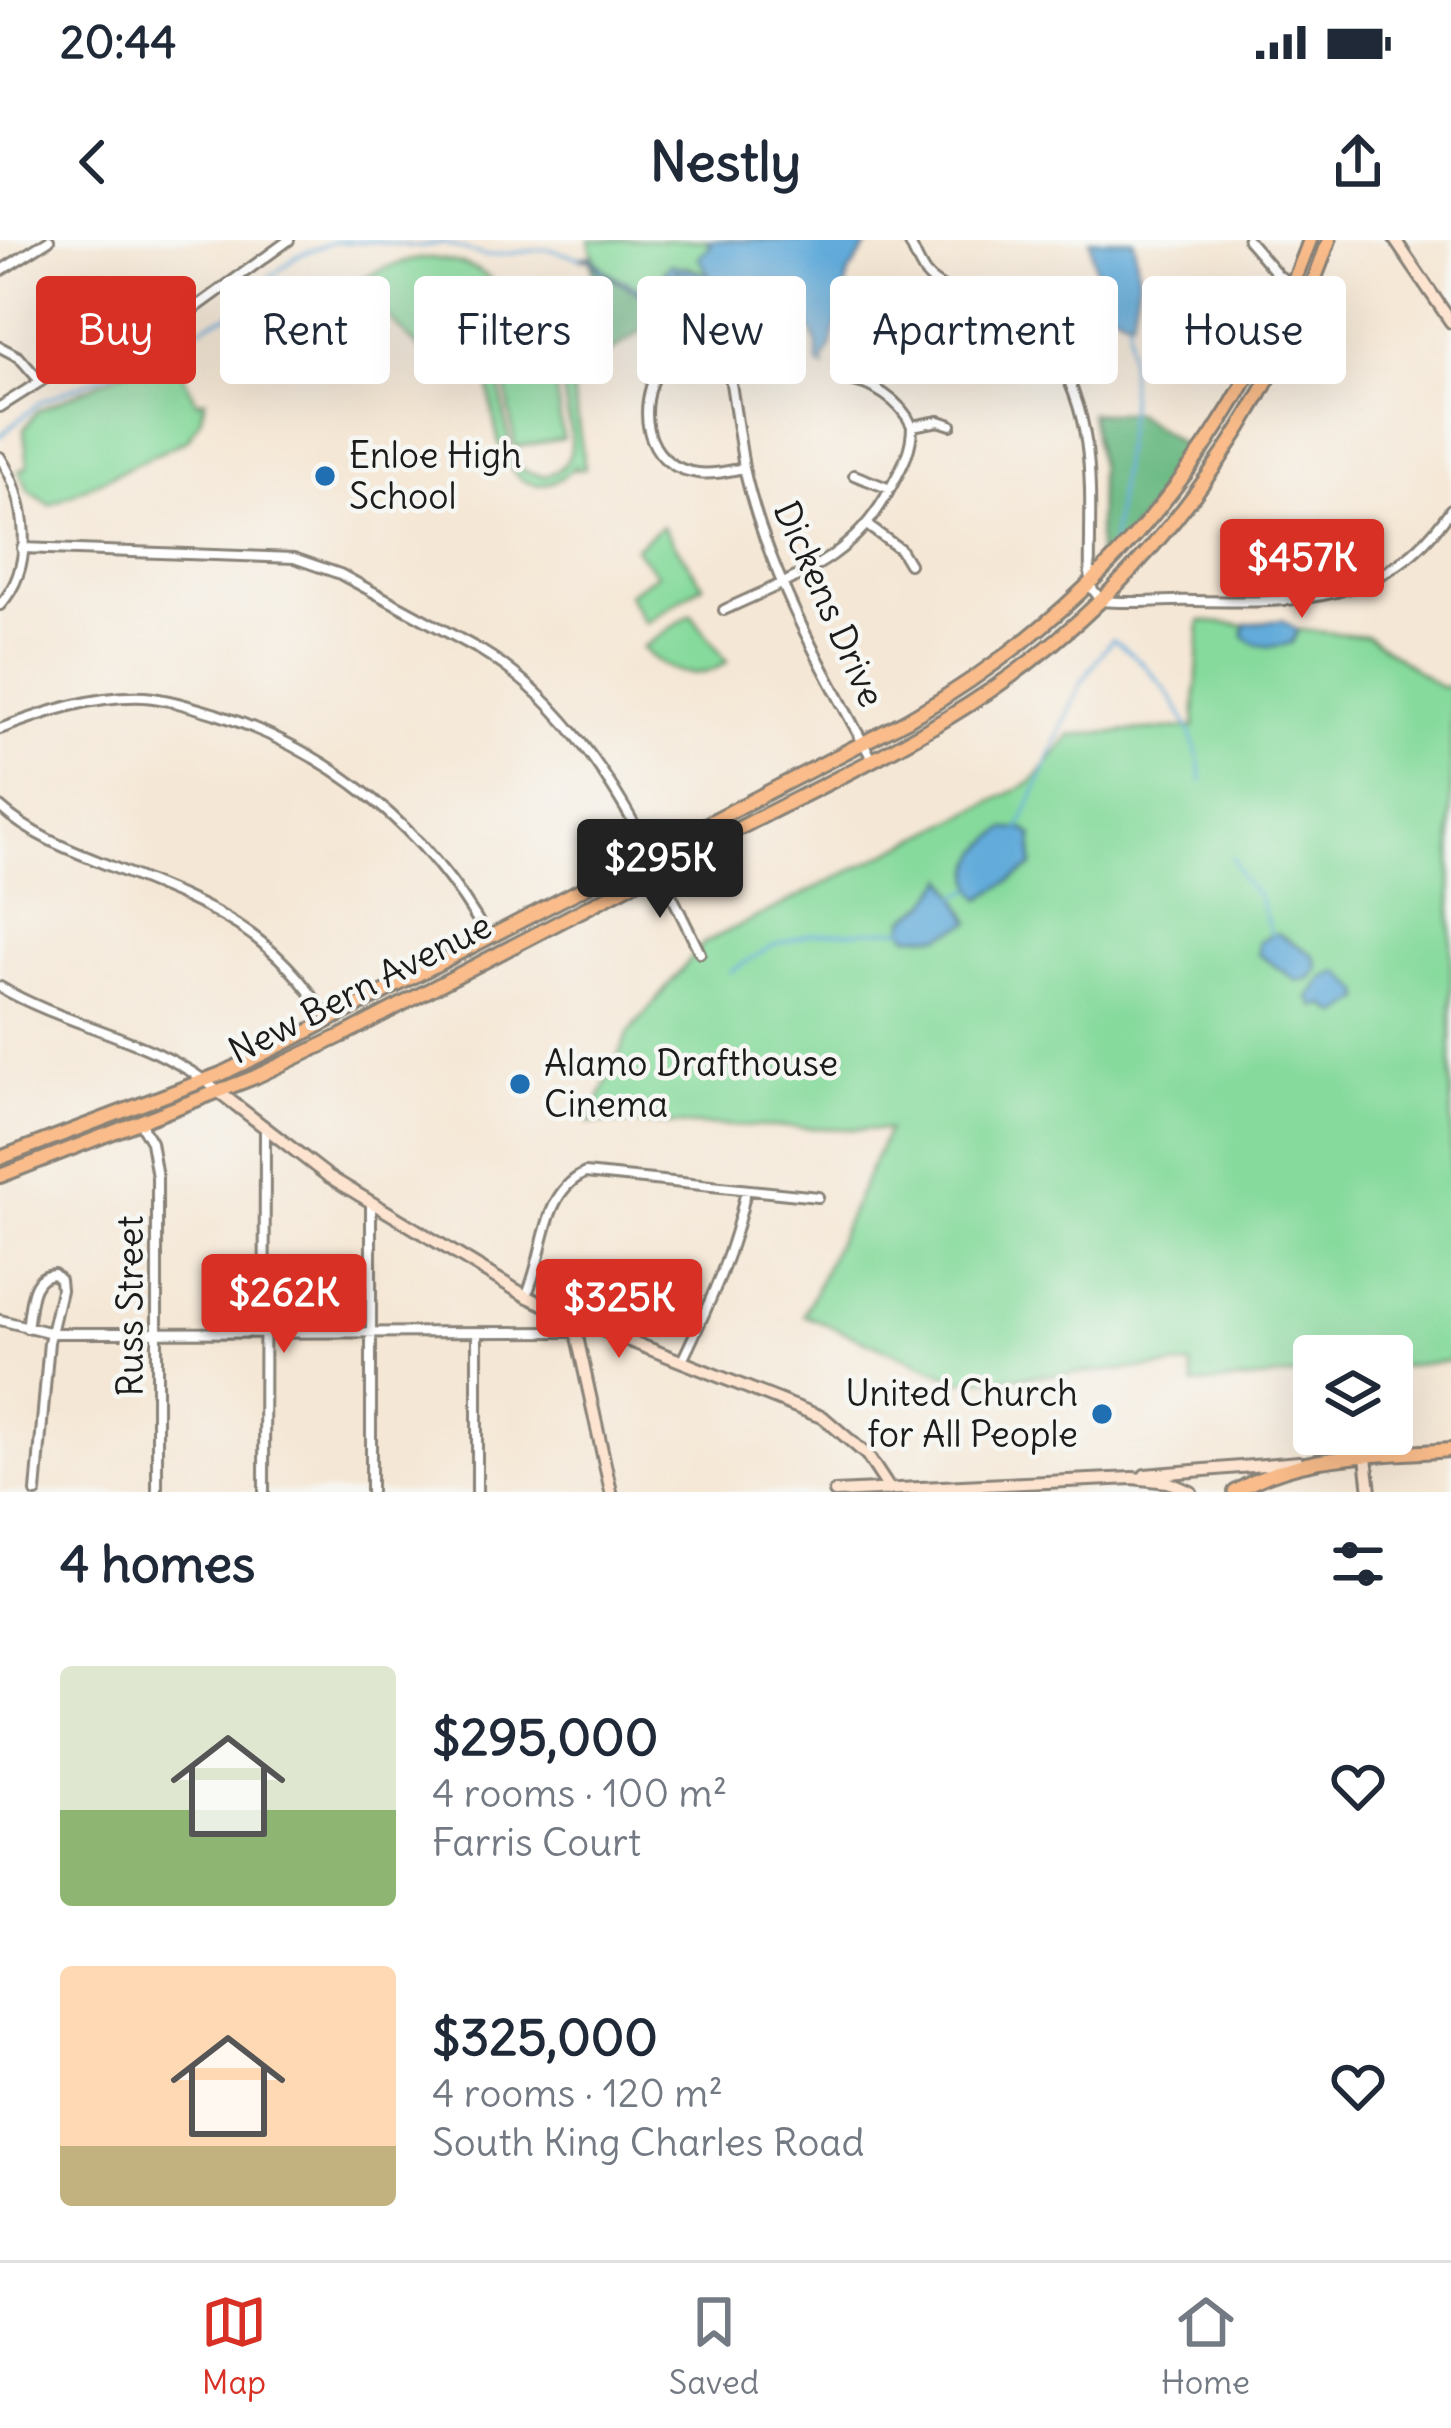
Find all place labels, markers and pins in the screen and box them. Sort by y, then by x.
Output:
place label: Enloe High School [349,433,522,519]
marker: Enloe High School [312,463,338,489]
pin: $457K [1218,519,1386,621]
pin: $295K [576,819,744,921]
place label: Alamo Drafthouse Cinema [544,1041,838,1127]
marker: Alamo Drafthouse Cinema [507,1071,533,1097]
pin: $262K [200,1254,368,1356]
pin: $325K [535,1259,703,1361]
place label: United Church for All People [845,1371,1078,1457]
marker: United Church for All People [1089,1401,1115,1427]

